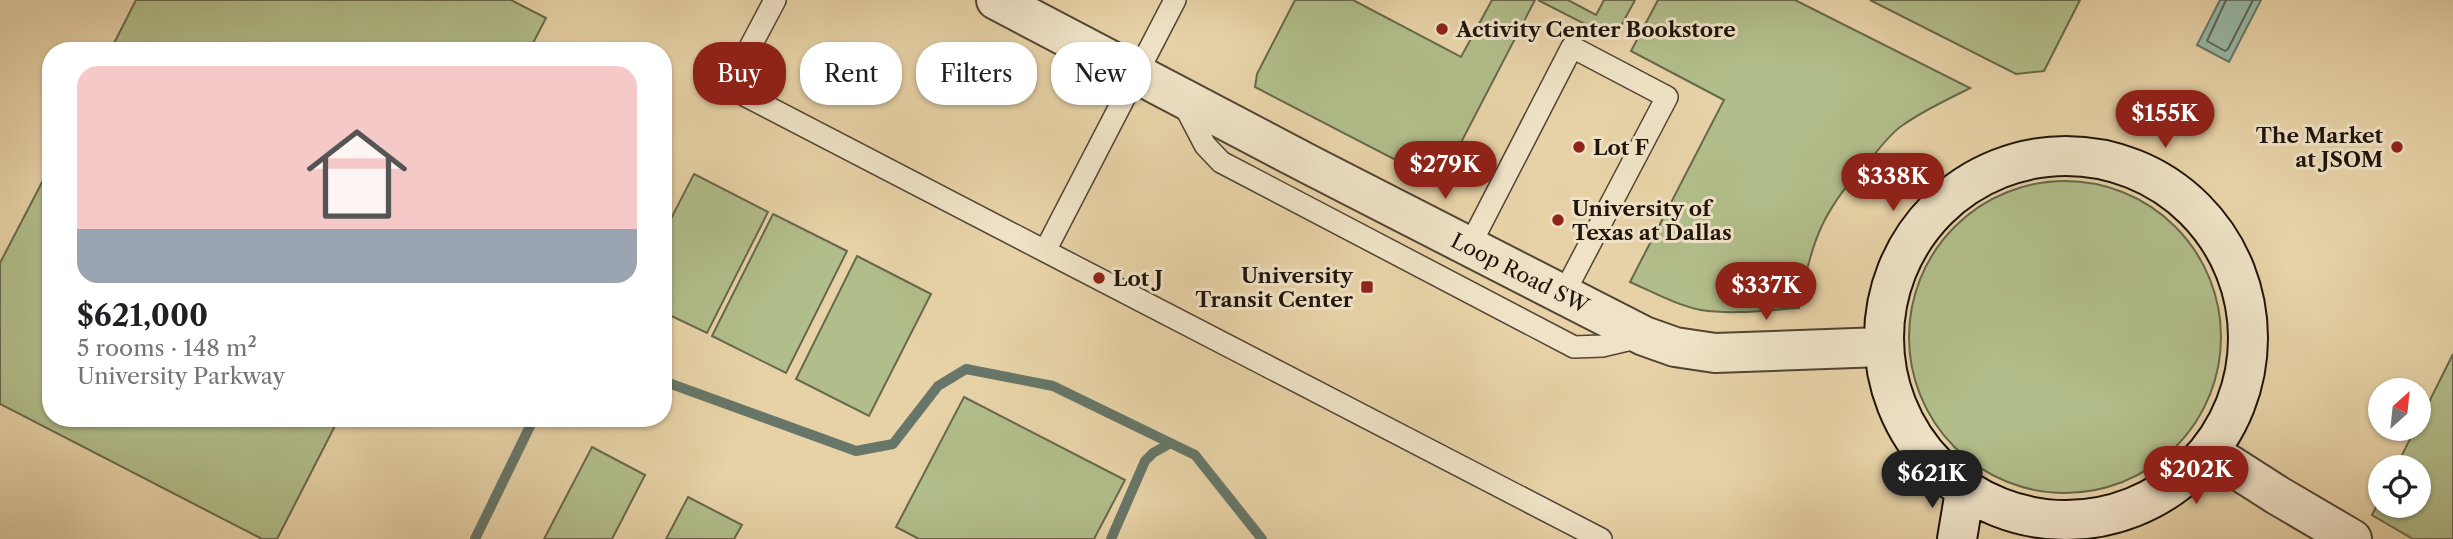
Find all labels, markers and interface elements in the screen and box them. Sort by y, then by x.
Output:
place label: Activity Center Bookstore [1455,17,1736,42]
marker: Activity Center Bookstore [1434,21,1450,37]
chip: Buy [693,42,786,105]
chip: Rent [800,42,902,105]
chip: Filters [916,42,1037,105]
chip: New [1051,42,1151,105]
pin: $155K [2116,90,2214,150]
text: $155K [2132,99,2198,127]
icon: home [294,111,420,237]
place label: The Market at JSOM [2256,123,2384,172]
place label: Lot F [1593,135,1649,160]
marker: Lot F [1571,139,1587,155]
marker: The Market at JSOM [2389,139,2405,155]
pin: $279K [1396,142,1494,201]
text: $279K [1410,150,1480,178]
pin: $338K [1844,154,1942,213]
text: $338K [1857,162,1929,190]
place label: University of Texas at Dallas [1572,196,1732,245]
marker: University of Texas at Dallas [1550,212,1566,228]
street label: Loop Road SW [1447,228,1594,319]
pin: $337K [1717,262,1815,322]
place label: University Transit Center [1195,263,1354,312]
place label: Lot J [1113,266,1163,291]
marker: Lot J [1091,270,1107,286]
text: $337K [1731,271,1801,299]
marker: University Transit Center [1359,279,1375,295]
text: $621,000 [77,297,208,334]
text: 5 rooms · 148 m² [77,334,257,362]
text: University Parkway [77,362,285,390]
north arrow [2368,378,2431,441]
map controls [2368,378,2431,518]
pin: $202K [2147,447,2245,506]
pin: $621K [1883,450,1981,510]
text: $202K [2159,455,2233,483]
button: locate [2368,455,2431,518]
text: $621K [1898,459,1966,487]

